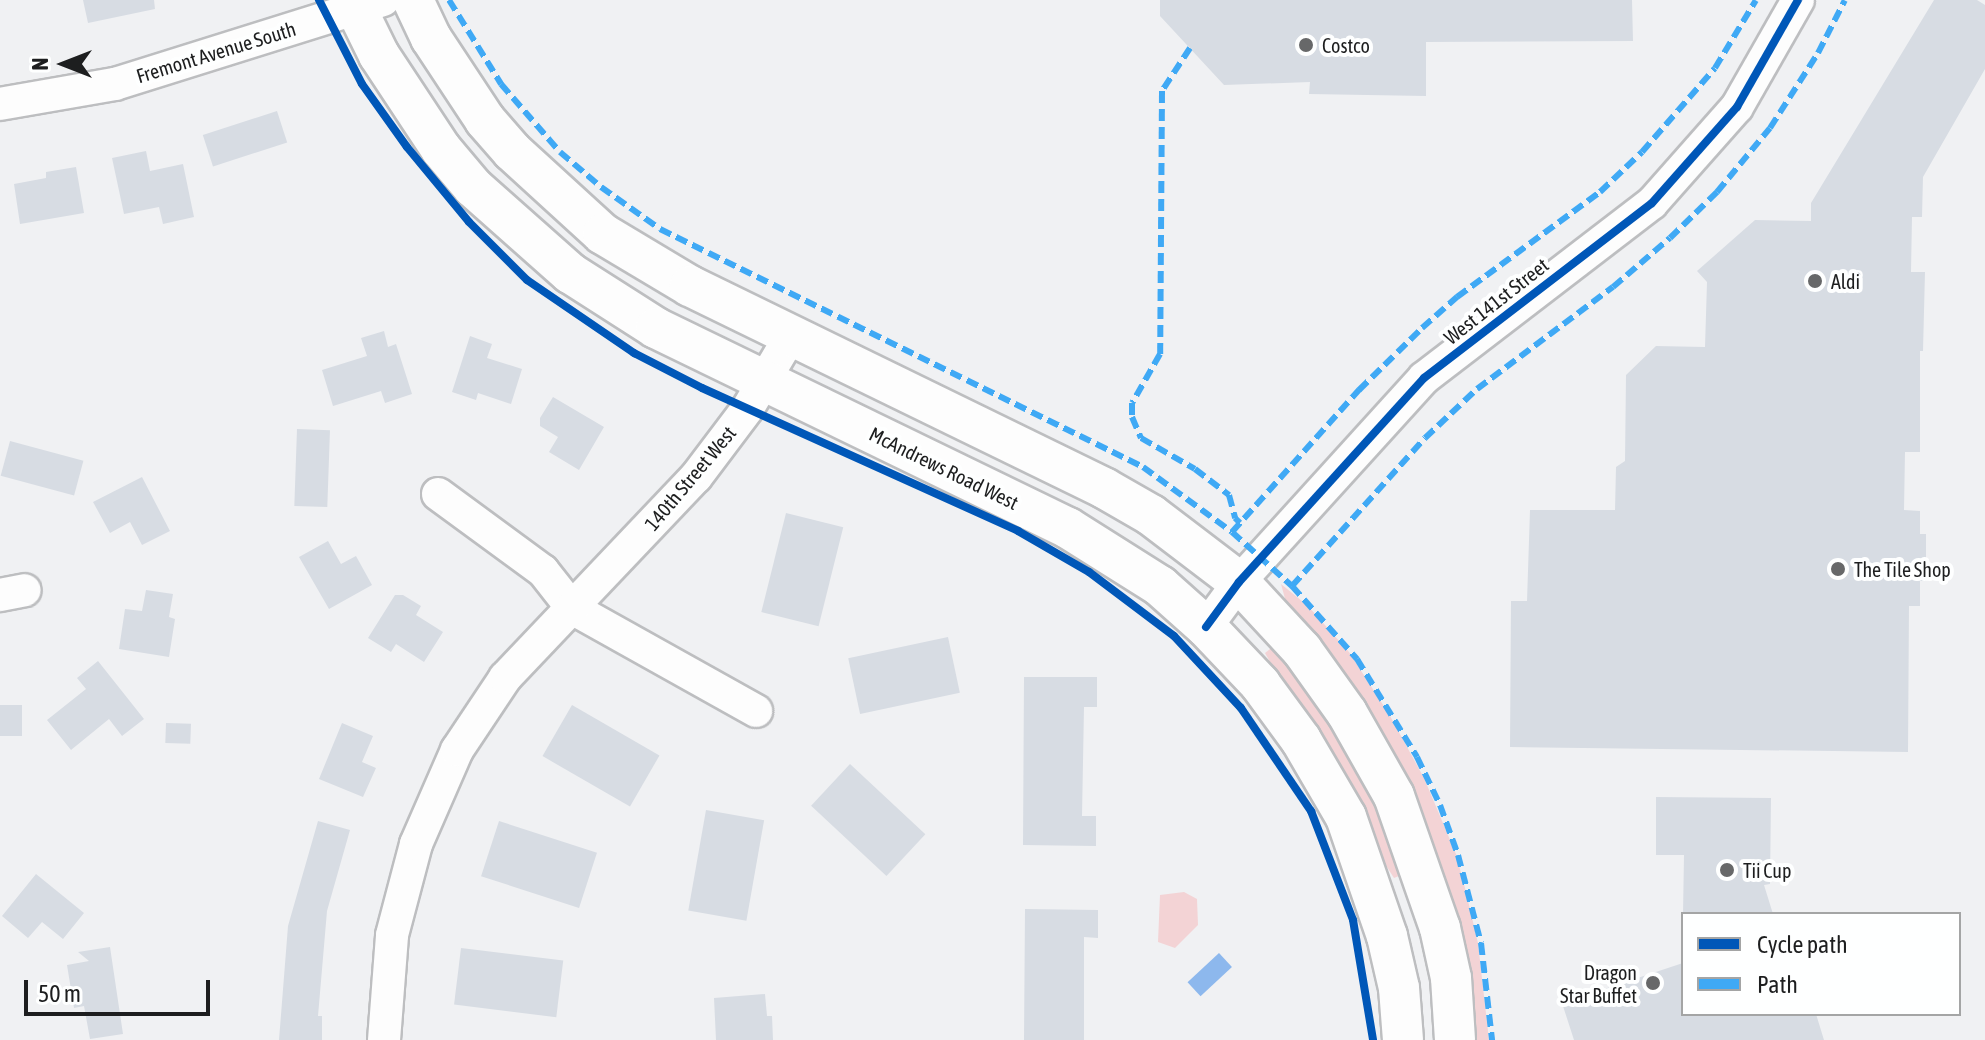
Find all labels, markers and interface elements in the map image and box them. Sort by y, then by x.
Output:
street label: Fremont Avenue South [133,16,299,88]
north arrow [24,24,104,104]
place label: Costco [1322,33,1370,57]
marker: Costco [1297,36,1315,54]
text: N [27,58,53,71]
street label: West 141st Street [1439,253,1553,349]
place label: Aldi [1831,269,1860,293]
marker: Aldi [1806,272,1824,290]
street label: 140th Street West [639,421,741,535]
street label: McAndrews Road West [865,421,1023,515]
place label: The Tile Shop [1854,557,1951,581]
marker: The Tile Shop [1829,560,1847,578]
place label: Tii Cup [1743,858,1791,882]
marker: Tii Cup [1718,861,1736,879]
legend [1681,912,1961,1016]
text: Cycle path [1757,931,1848,958]
place label: Dragon Star Buffet [1560,960,1637,1007]
scale bar [28,964,214,1014]
text: Path [1757,971,1798,998]
marker: Dragon Star Buffet [1644,974,1662,992]
text: 50 m [38,980,81,1007]

